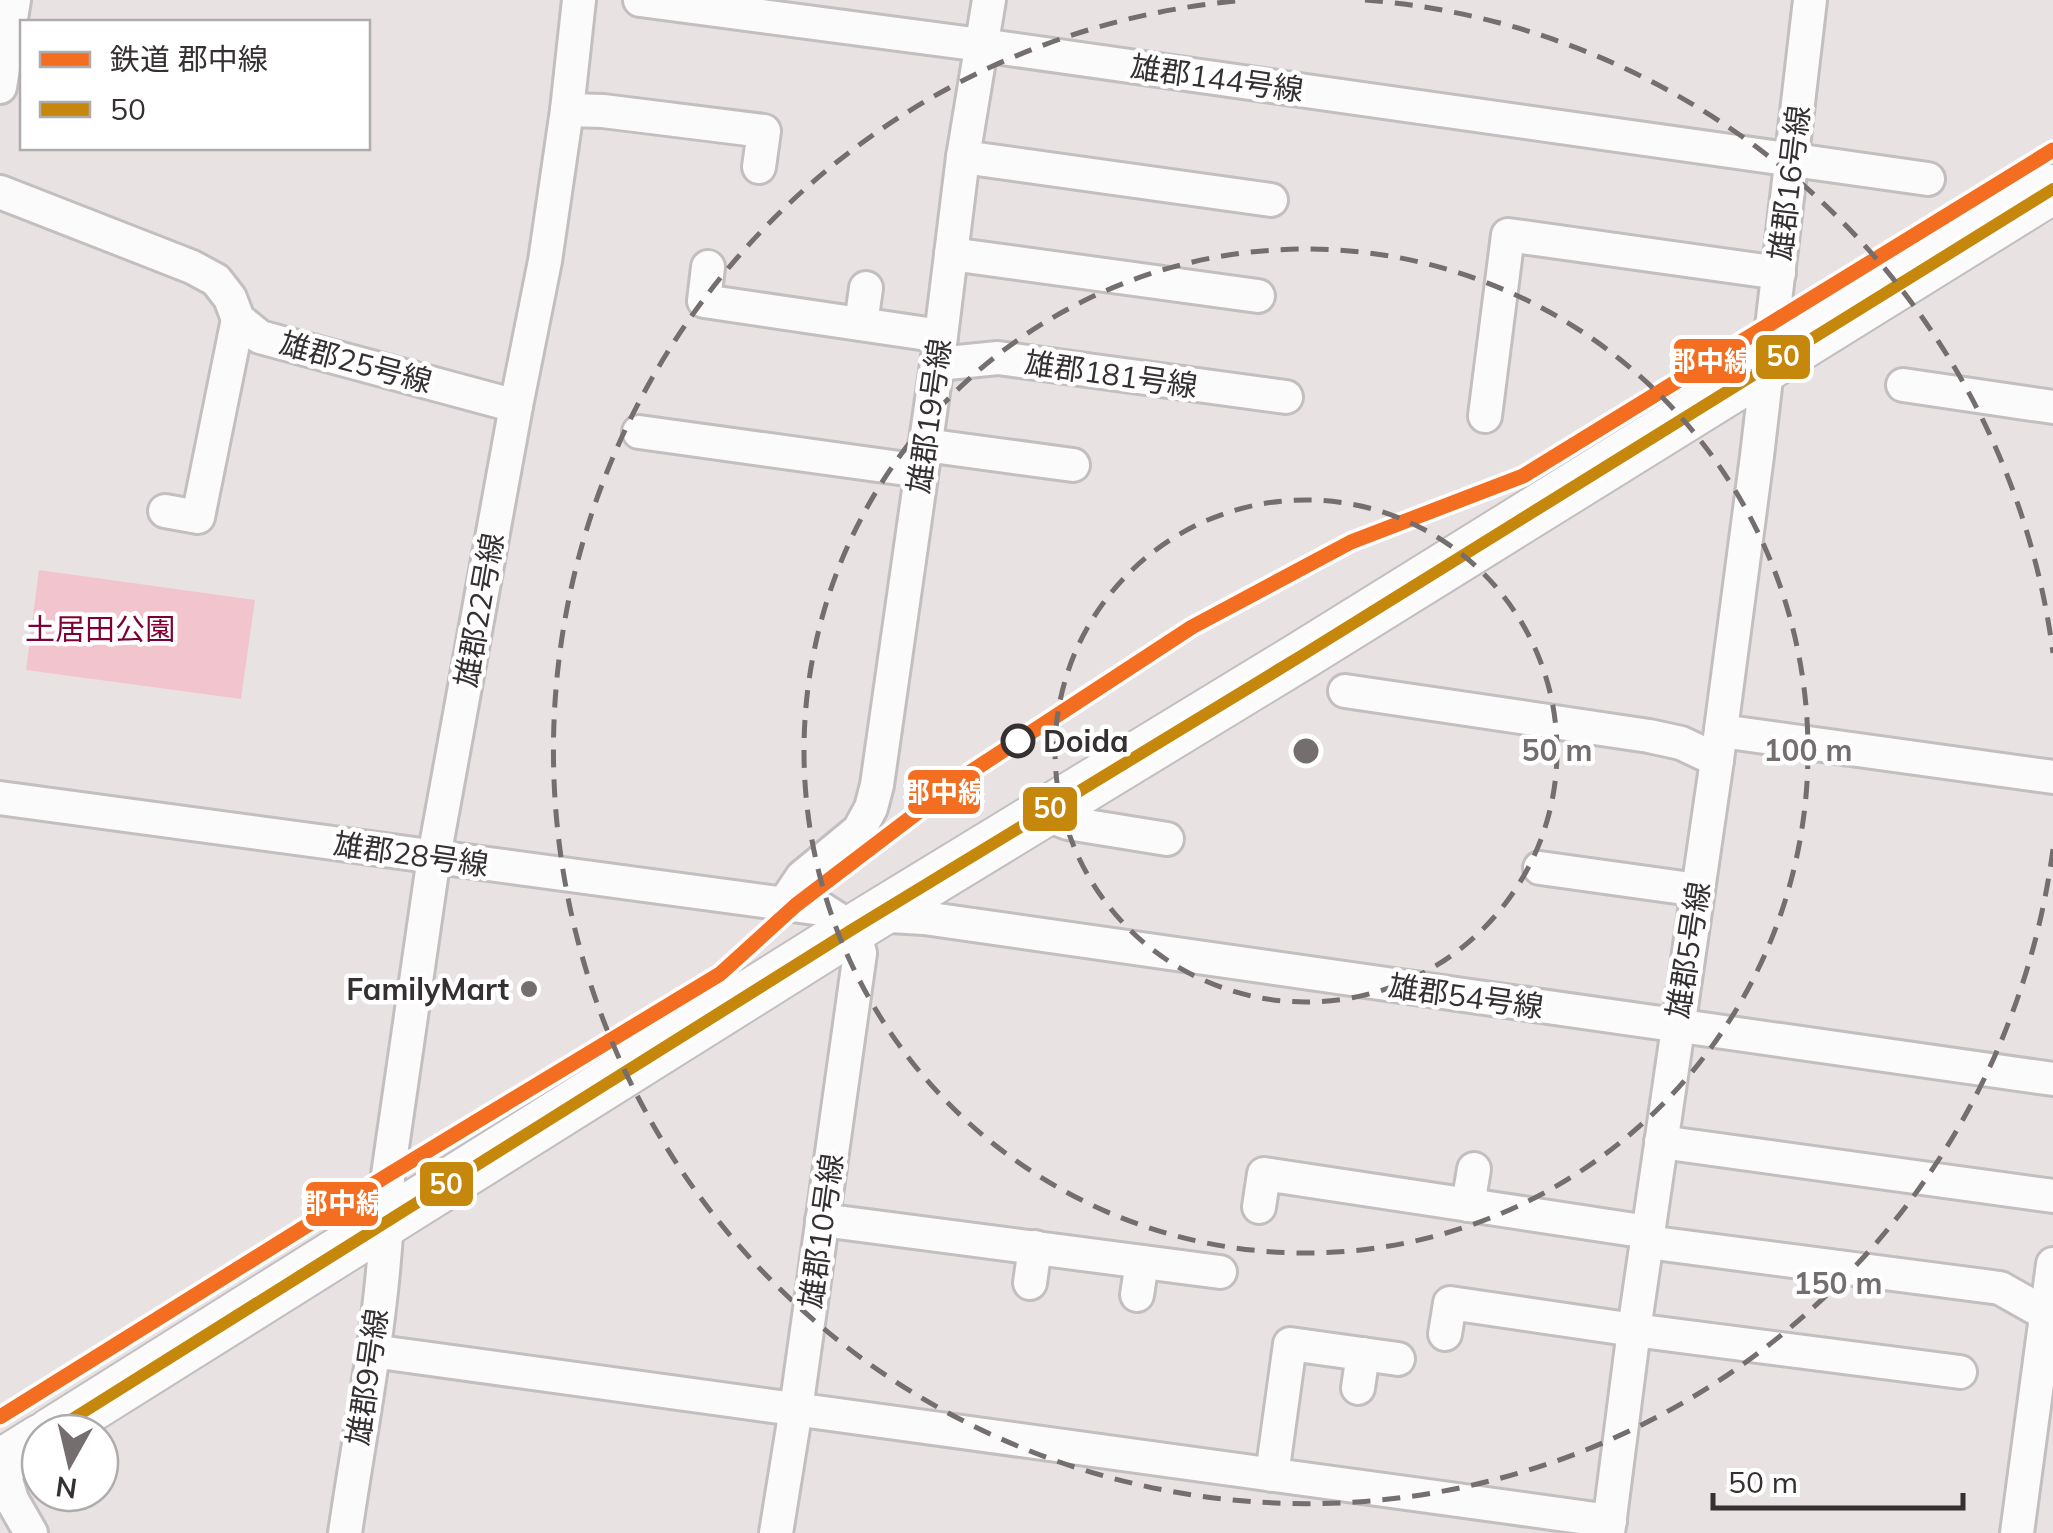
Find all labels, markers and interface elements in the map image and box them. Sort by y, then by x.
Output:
legend [20,20,370,150]
text: 鉄道 郡中線 [110,40,268,78]
street label: 雄郡144号線 [1128,47,1306,109]
text: 50 [110,90,146,128]
street label: 雄郡16号線 [1761,103,1817,263]
street label: 雄郡25号線 [276,323,436,401]
line badge: 50 [1754,333,1812,381]
street label: 雄郡19号線 [899,336,959,496]
line badge: 郡中線 [1672,337,1748,385]
text: 50 [1766,338,1800,373]
street label: 雄郡181号線 [1022,343,1200,405]
text: 郡中線 [1668,343,1752,378]
street label: 雄郡22号線 [447,530,511,690]
park label: 土居田公園 [25,610,175,648]
place label: Doida [1043,722,1129,760]
marker: Doida [1002,725,1034,757]
text: 50 m [1521,731,1593,769]
text: 100 m [1763,731,1853,769]
centre of rings [1288,733,1324,769]
line badge: 郡中線 [906,768,982,816]
text: 郡中線 [902,774,986,809]
line badge: 50 [1021,785,1079,833]
text: 50 [1033,790,1067,825]
street label: 雄郡28号線 [331,824,491,884]
street label: 雄郡5号線 [1658,879,1718,1021]
street label: 雄郡54号線 [1386,966,1546,1026]
place label: FamilyMart [346,970,509,1008]
marker: FamilyMart [518,978,540,1000]
street label: 雄郡10号線 [791,1151,851,1311]
line badge: 50 [418,1160,475,1208]
text: 50 [429,1166,463,1201]
line badge: 郡中線 [304,1180,380,1228]
text: 郡中線 [300,1185,384,1220]
text: 150 m [1793,1264,1883,1302]
street label: 雄郡9号線 [339,1306,395,1448]
north arrow [20,1413,120,1513]
scale bar [1713,1448,1963,1510]
text: 50 m [1728,1463,1798,1501]
text: N [54,1469,79,1507]

